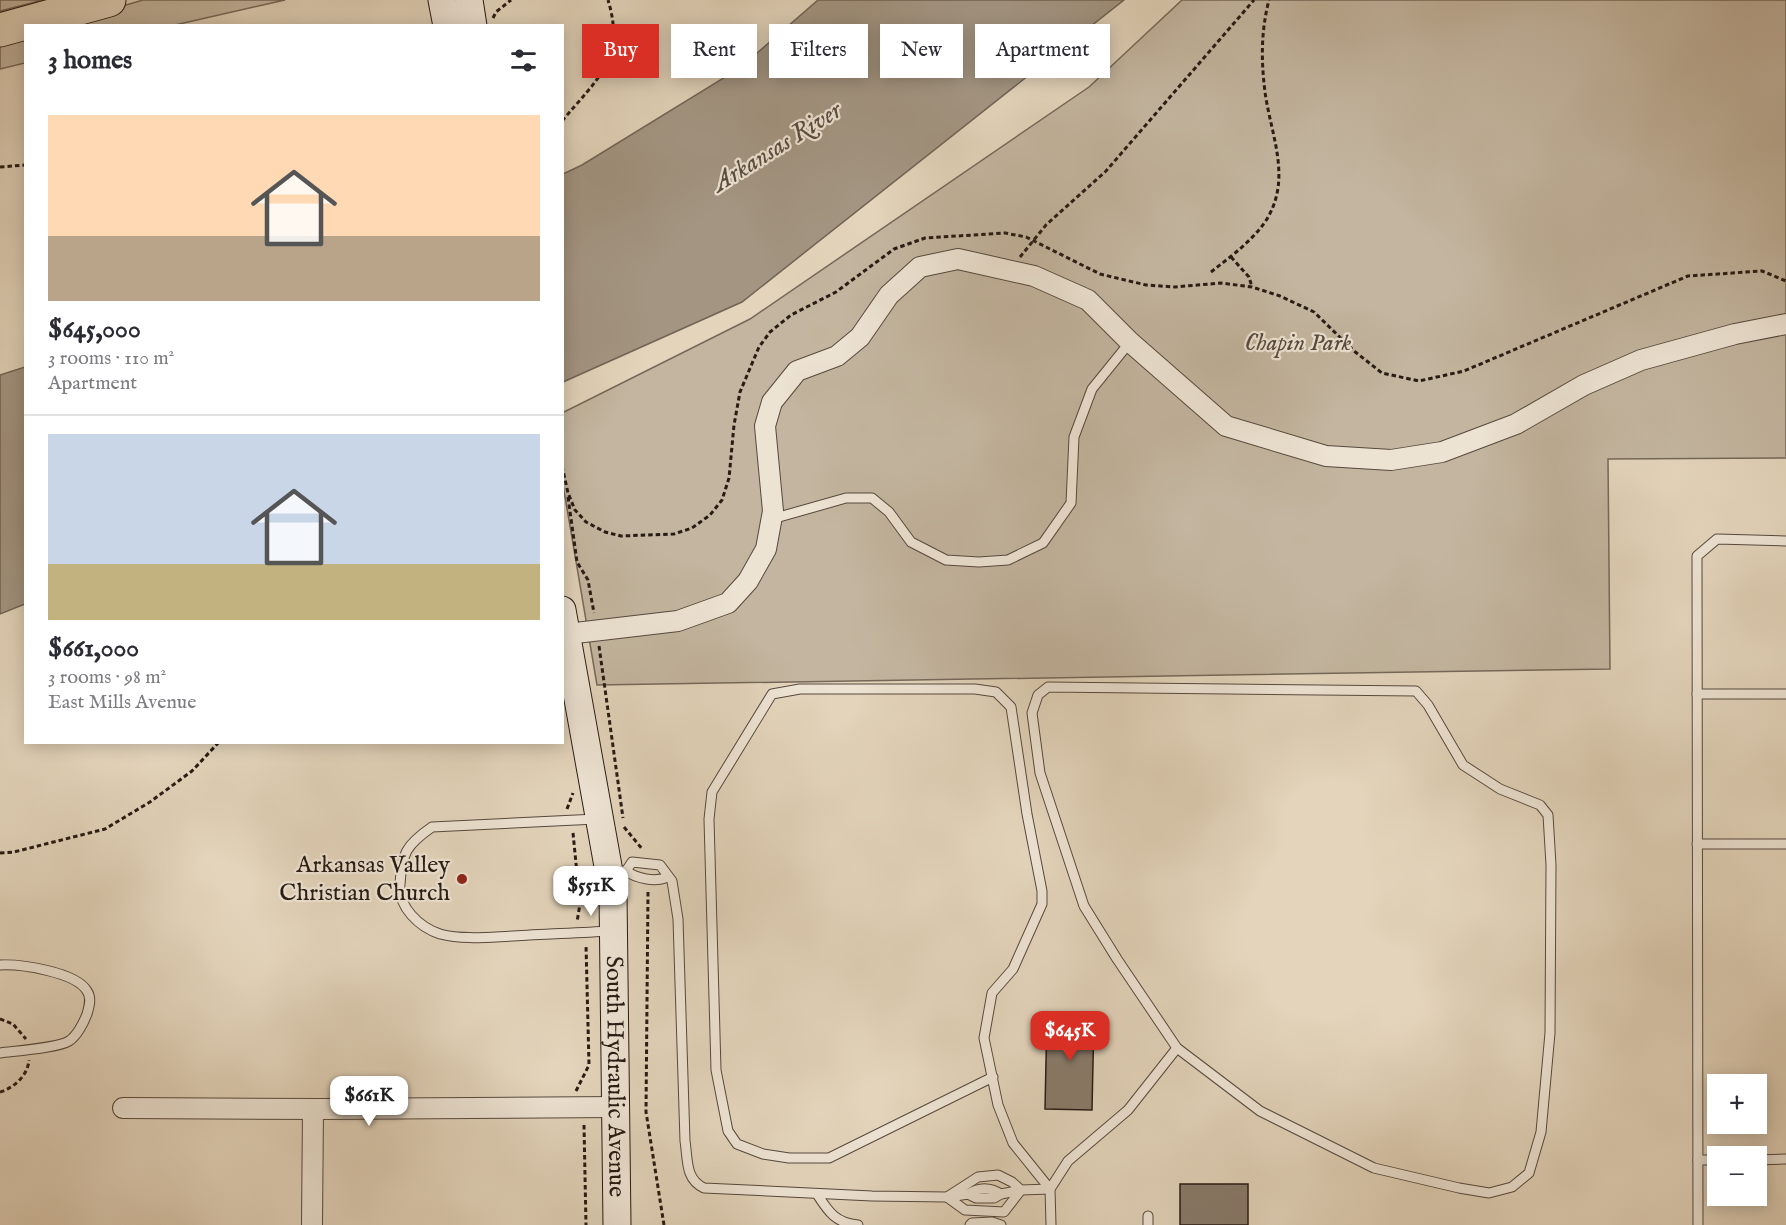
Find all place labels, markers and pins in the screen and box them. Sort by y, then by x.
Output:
place label: Arkansas Valley Christian Church [279,850,450,909]
pin: $551K [549,866,633,917]
marker: Arkansas Valley Christian Church [455,872,469,886]
pin: $645K [1028,1011,1112,1062]
pin: $661K [327,1076,411,1127]

